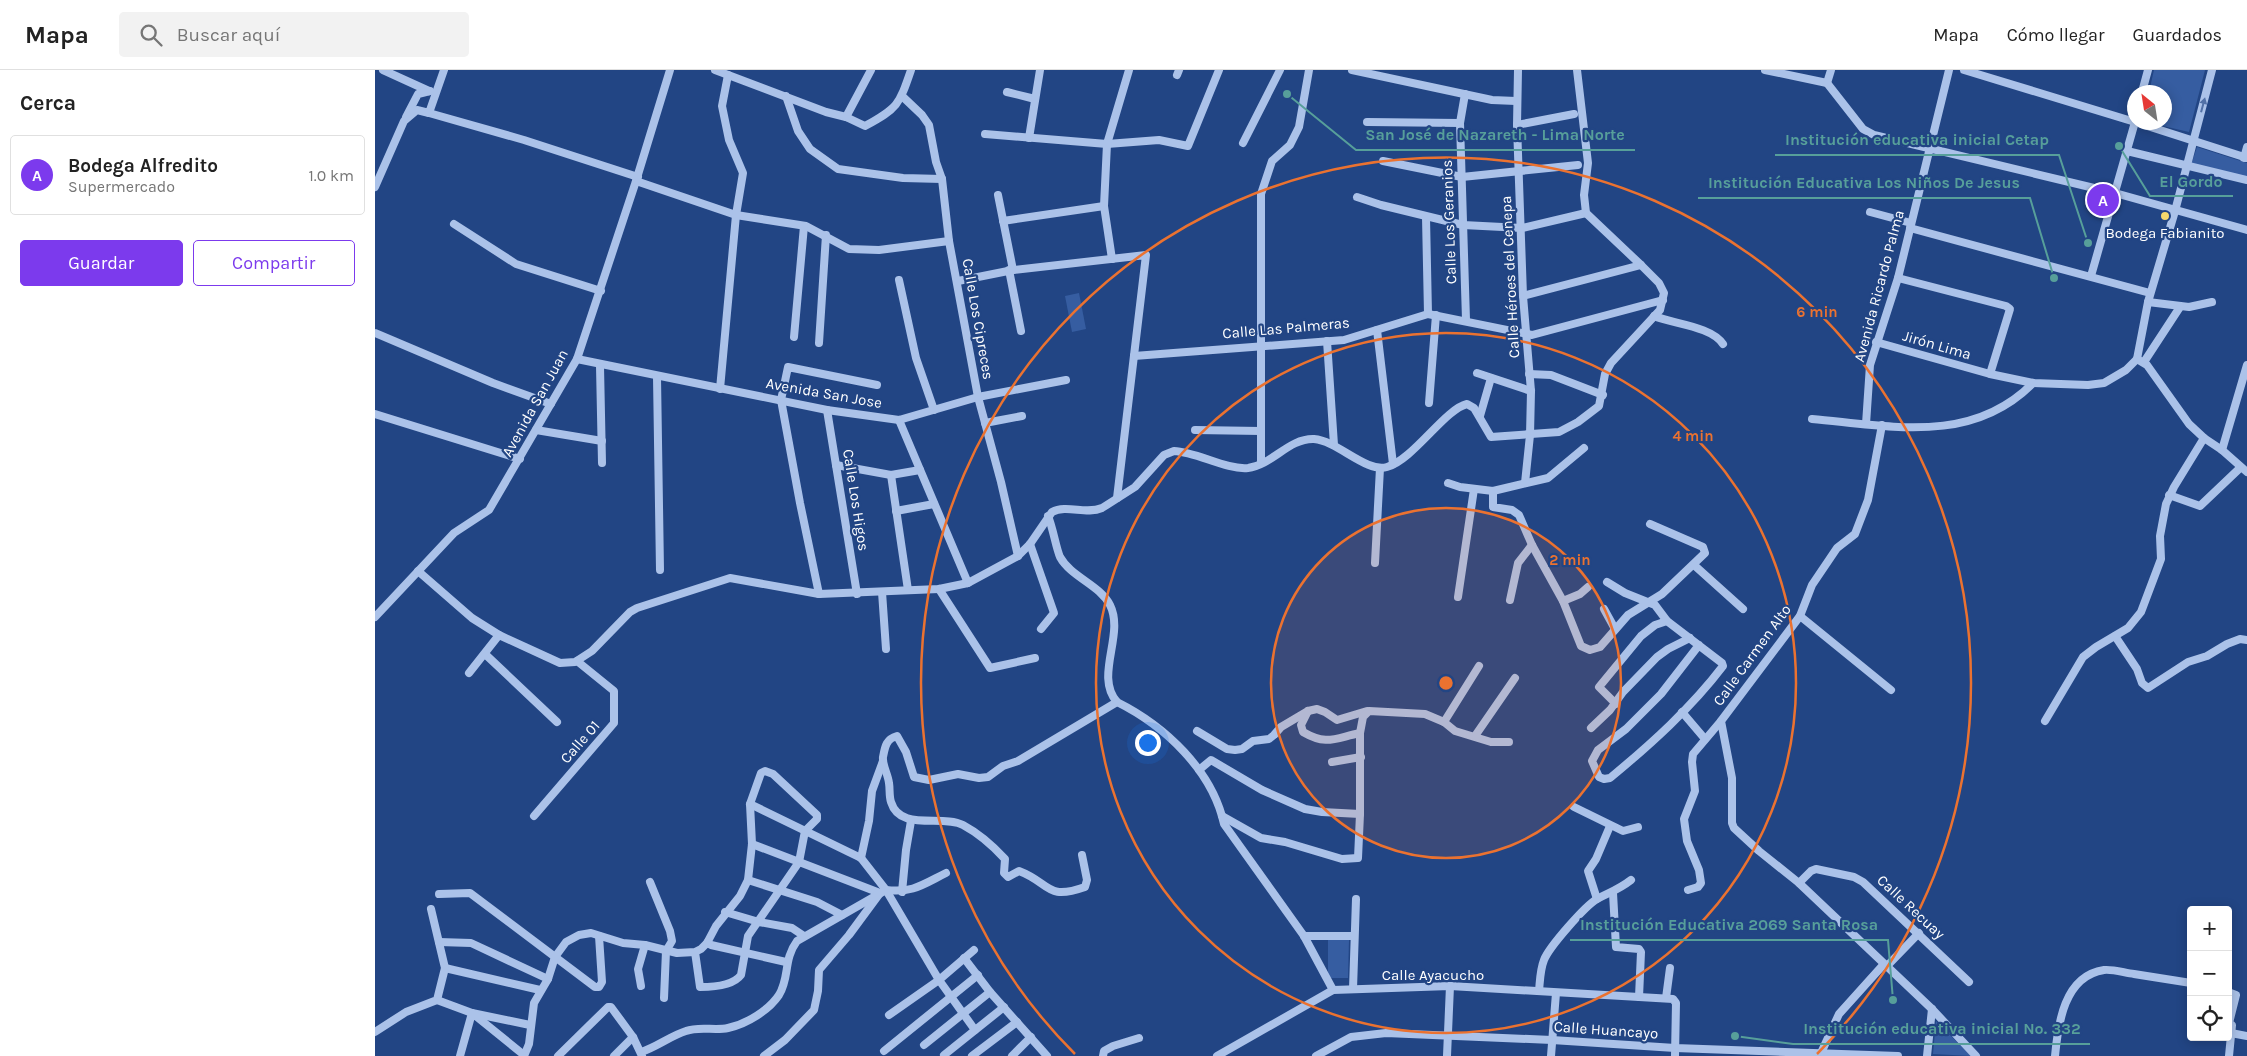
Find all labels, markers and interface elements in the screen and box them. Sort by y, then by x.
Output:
search box [119,12,469,57]
text: Mapa [25,21,89,49]
icon: search [137,21,165,49]
text: Buscar aquí [177,24,280,46]
text: Mapa [1933,24,1979,46]
text: Cómo llegar [2007,24,2105,46]
text: Guardados [2133,24,2222,46]
north arrow [2127,85,2172,130]
text: Cerca [20,91,76,115]
one-way arrow [2199,98,2207,113]
callout: San José de Nazareth - Lima Norte [1356,119,1635,150]
callout: Institución educativa inicial Cetap [1775,124,2059,155]
text: San José de Nazareth - Lima Norte [1365,125,1625,144]
text: Institución educativa inicial Cetap [1785,130,2049,149]
text: Bodega Alfredito [68,155,218,177]
street label: Calle Los Geranios [1438,160,1460,284]
callout: El Gordo [2150,165,2233,196]
text: A [32,166,42,185]
text: 1.0 km [309,166,354,185]
callout: Institución Educativa Los Niños De Jesus [1698,167,2030,198]
text: El Gordo [2159,172,2223,191]
text: Institución Educativa Los Niños De Jesus [1708,173,2020,192]
text: Supermercado [68,177,175,196]
pin: A [2087,181,2119,219]
street label: Calle Héroes del Cenepa [1497,195,1523,359]
street label: Avenida Ricardo Palma [1850,208,1908,364]
marker: Bodega Fabianito [2159,210,2171,222]
place label: Bodega Fabianito [2105,224,2225,242]
button: Guardar [20,240,183,286]
button: Compartir [193,240,355,286]
street label: Calle Los Cipreces [958,257,998,381]
text: 6 min [1796,303,1838,321]
street label: Calle Las Palmeras [1222,313,1350,343]
street label: Jirón Lima [1901,327,1973,363]
street label: Avenida San Juan [498,346,572,460]
street label: Avenida San Jose [765,374,883,412]
text: 4 min [1672,427,1714,445]
street label: Calle Los Higos [839,448,873,552]
text: 2 min [1549,551,1591,569]
street label: Calle Carmen Alto [1709,601,1795,709]
centre of rings [1437,674,1455,692]
street label: Calle 01 [556,717,604,767]
your location [1135,730,1161,756]
street label: Calle Recuay [1873,871,1949,943]
map controls [2187,906,2232,1041]
button: + [2187,906,2232,951]
callout: Institución Educativa 2069 Santa Rosa [1570,909,1888,940]
text: Institución Educativa 2069 Santa Rosa [1580,915,1878,934]
button: − [2187,951,2232,996]
street label: Calle Ayacucho [1382,966,1484,984]
button: locate [2187,996,2232,1041]
callout: Institución educativa inicial No. 332 [1793,1013,2090,1044]
street label: Calle Huancayo [1553,1017,1659,1043]
text: Institución educativa inicial No. 332 [1803,1019,2081,1038]

